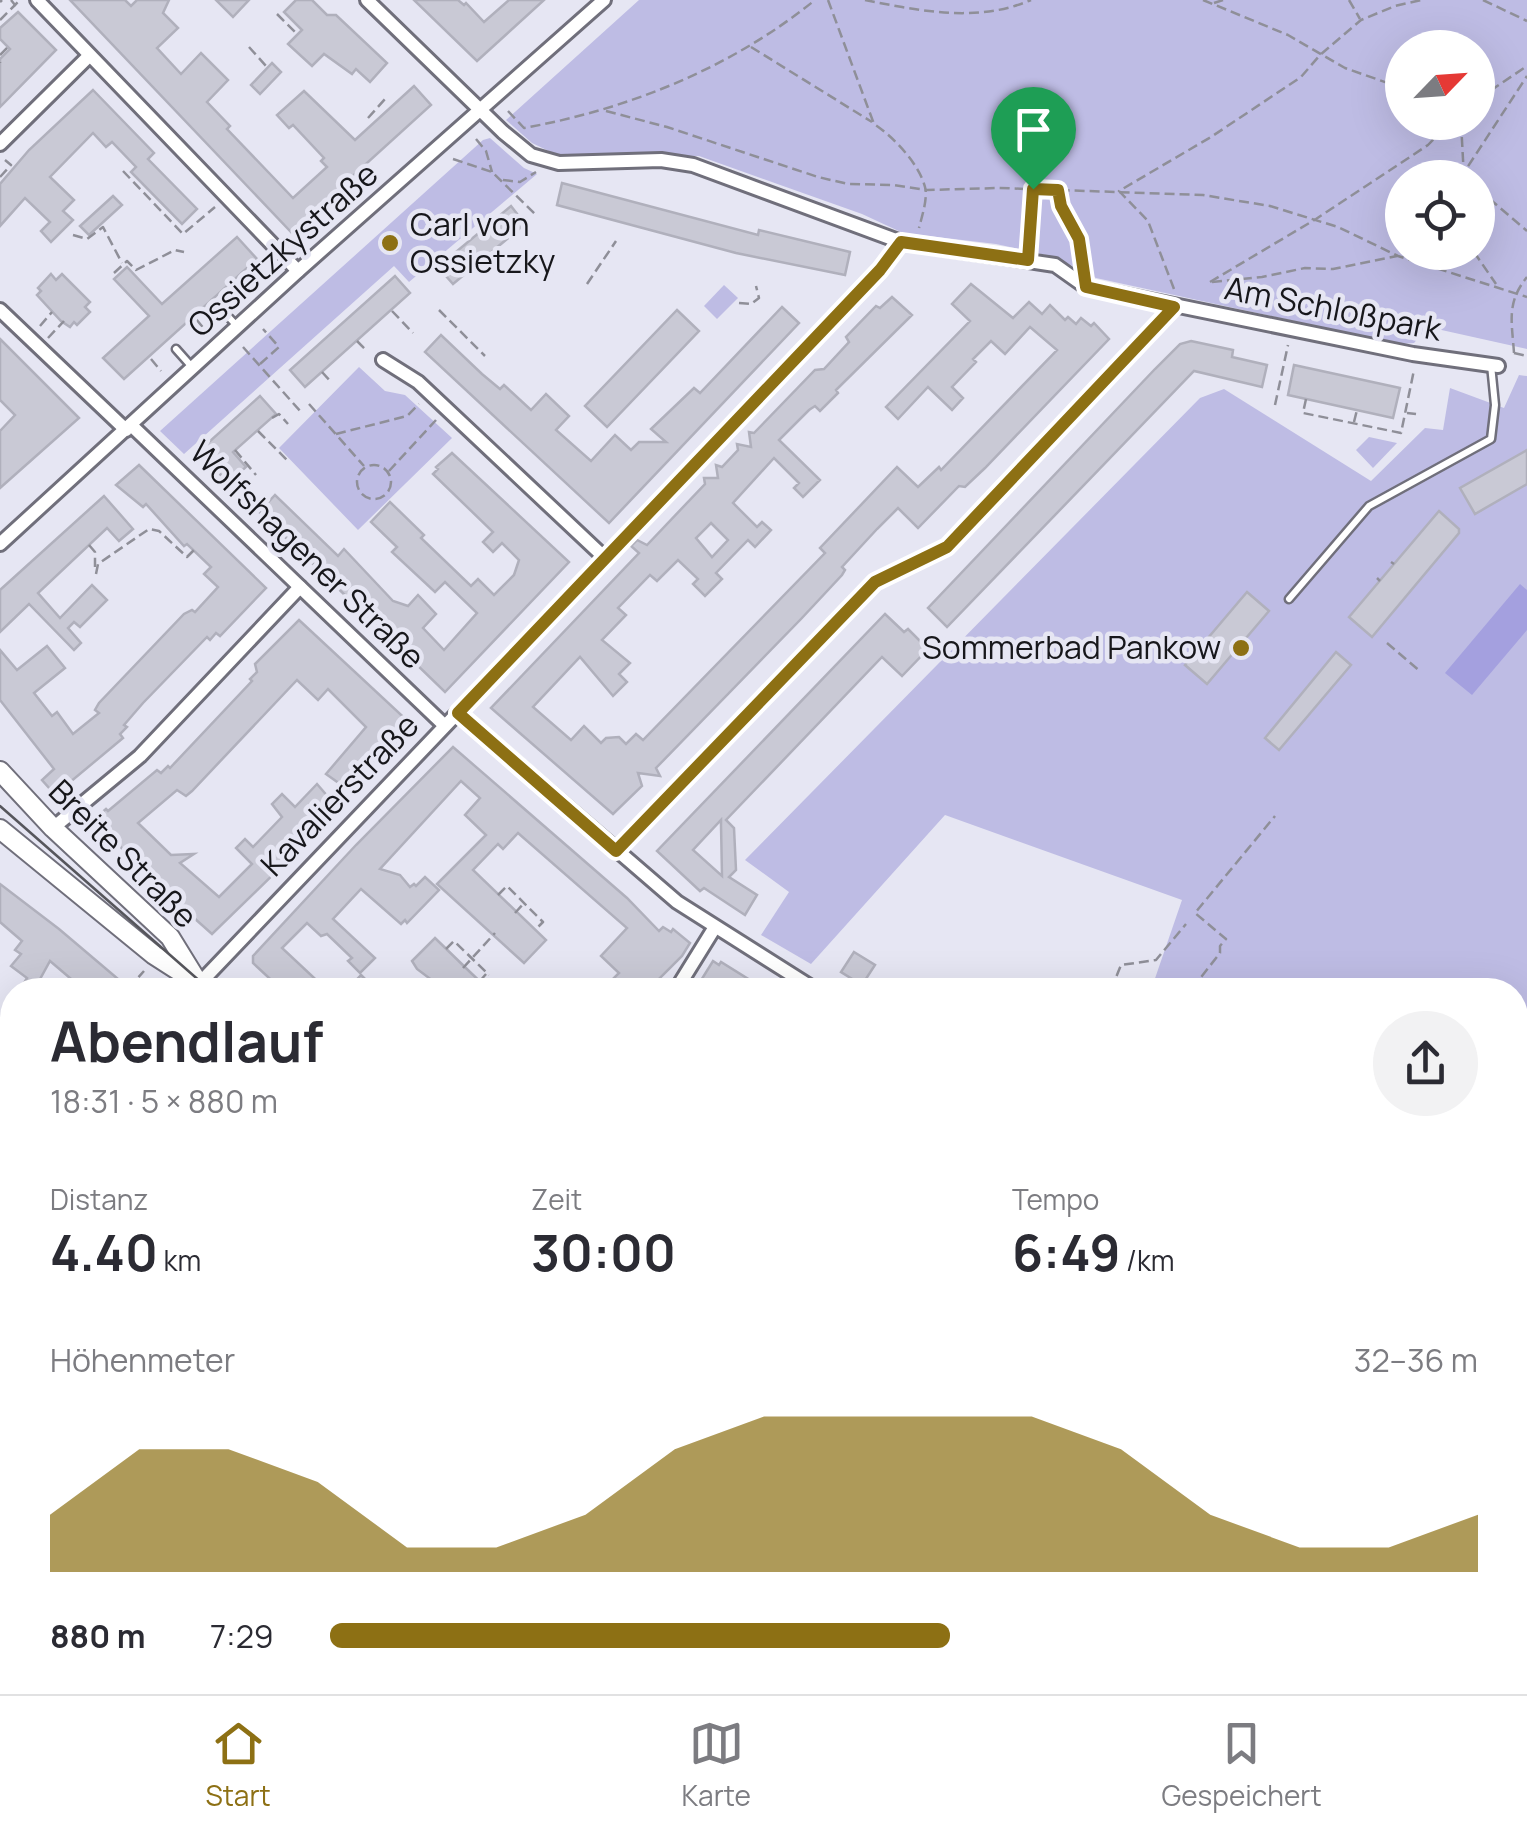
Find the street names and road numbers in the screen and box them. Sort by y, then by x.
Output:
street label: Ossietzkystraße [178,152,387,346]
street label: Am Schloßpark [1221,265,1446,351]
street label: Wolfshagener Straße [181,430,435,678]
street label: Kavalierstraße [251,704,428,885]
street label: Breite Straße [40,769,208,937]

